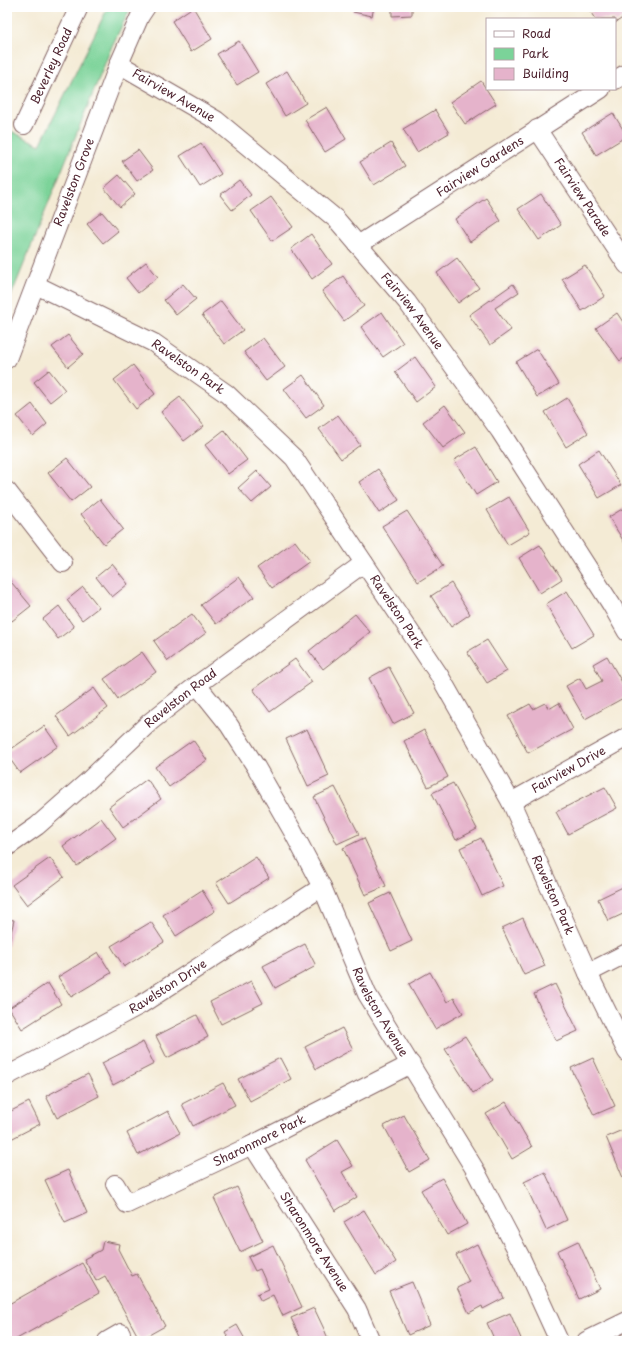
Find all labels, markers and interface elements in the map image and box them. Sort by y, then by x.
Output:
legend [486,18,616,90]
street label: Beverley Road [25,24,76,107]
text: Road [522,24,551,42]
text: Park [522,44,549,62]
street label: Fairview Avenue [129,64,219,126]
text: Building [522,64,569,82]
street label: Fairview Gardens [432,131,527,201]
street label: Ravelston Grove [48,135,98,229]
street label: Fairview Parade [550,154,616,240]
street label: Fairview Avenue [377,268,449,353]
street label: Ravelston Park [148,334,229,398]
street label: Ravelston Park [366,570,429,652]
street label: Ravelston Road [139,663,220,731]
street label: Fairview Drive [528,741,608,797]
street label: Ravelston Park [528,852,580,937]
street label: Ravelston Drive [125,954,210,1018]
street label: Ravelston Avenue [349,964,414,1060]
street label: Sharonmore Park [209,1109,308,1170]
street label: Sharonmore Avenue [276,1188,354,1295]

